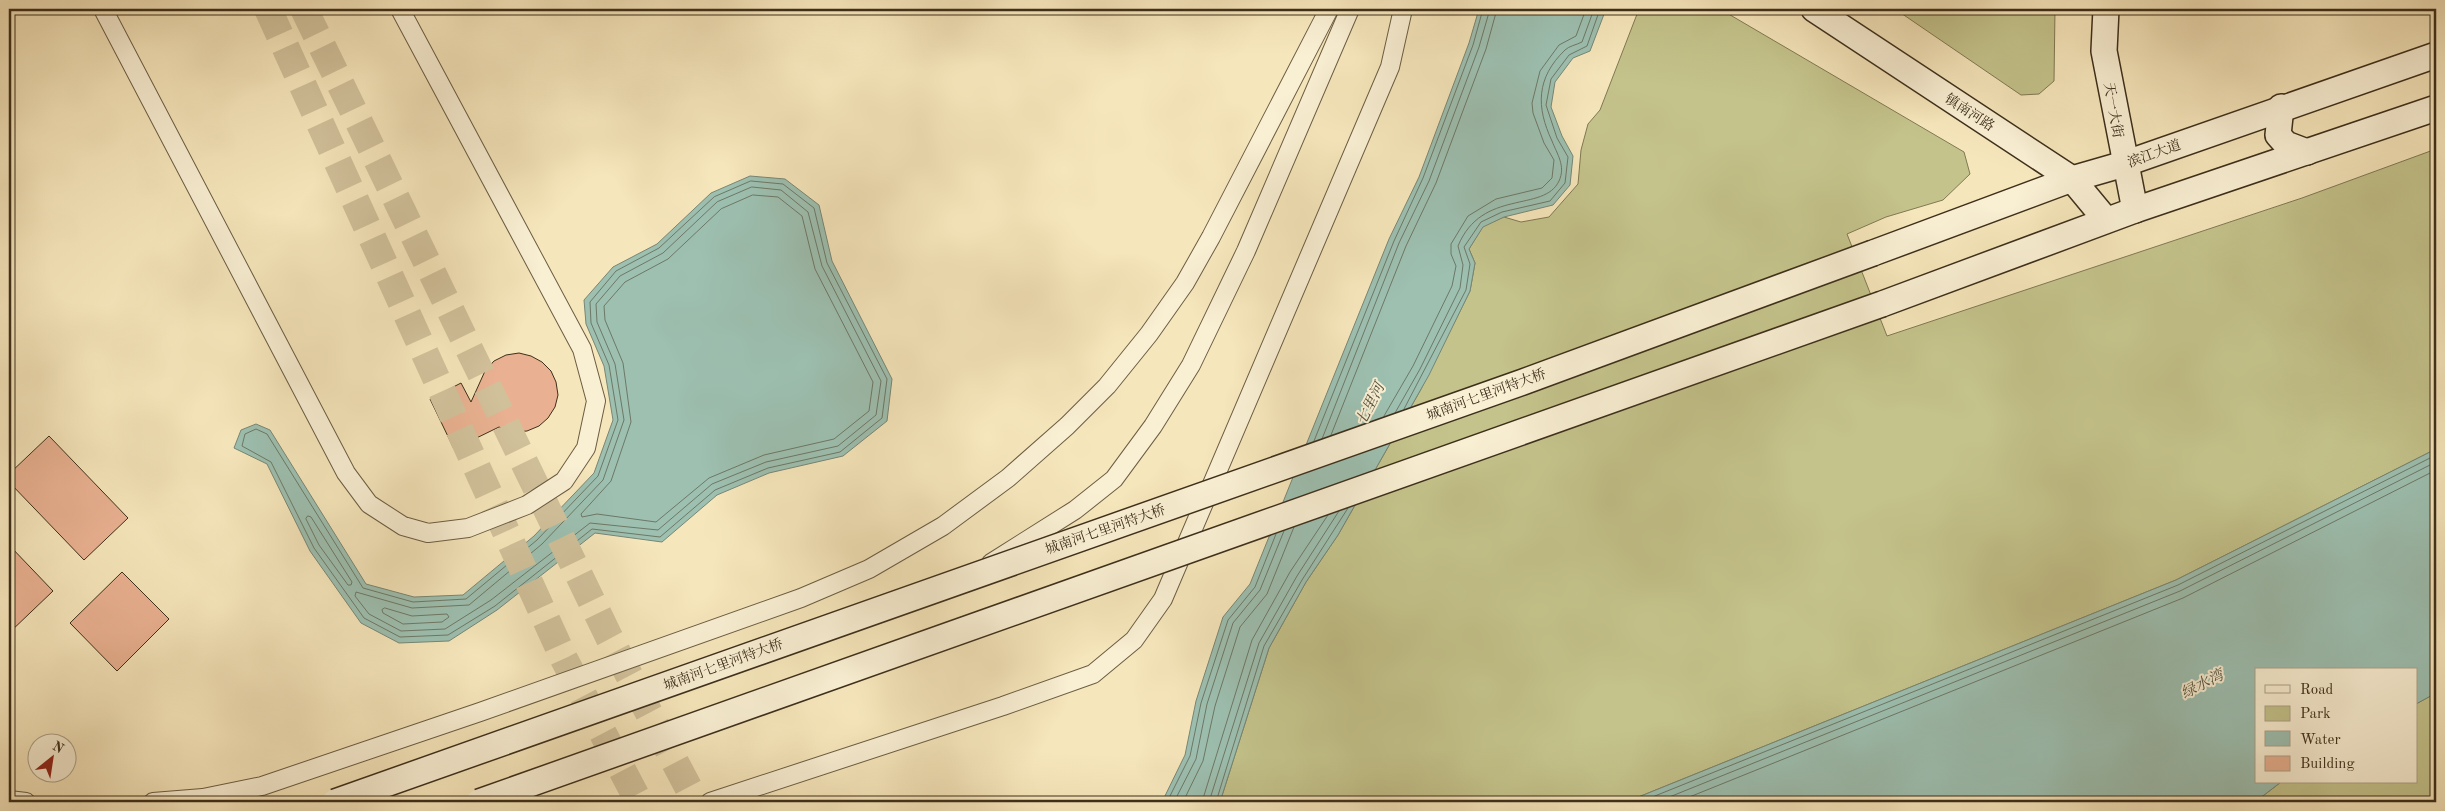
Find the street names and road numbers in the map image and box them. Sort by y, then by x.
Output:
street label: 天一大街 [2101,81,2126,139]
street label: 镇南河路 [1942,91,1997,134]
street label: 滨江大道 [2125,137,2183,170]
street label: 城南河七里河特大桥 [1424,366,1548,423]
street label: 城南河七里河特大桥 [1043,502,1167,557]
street label: 城南河七里河特大桥 [661,636,785,693]

